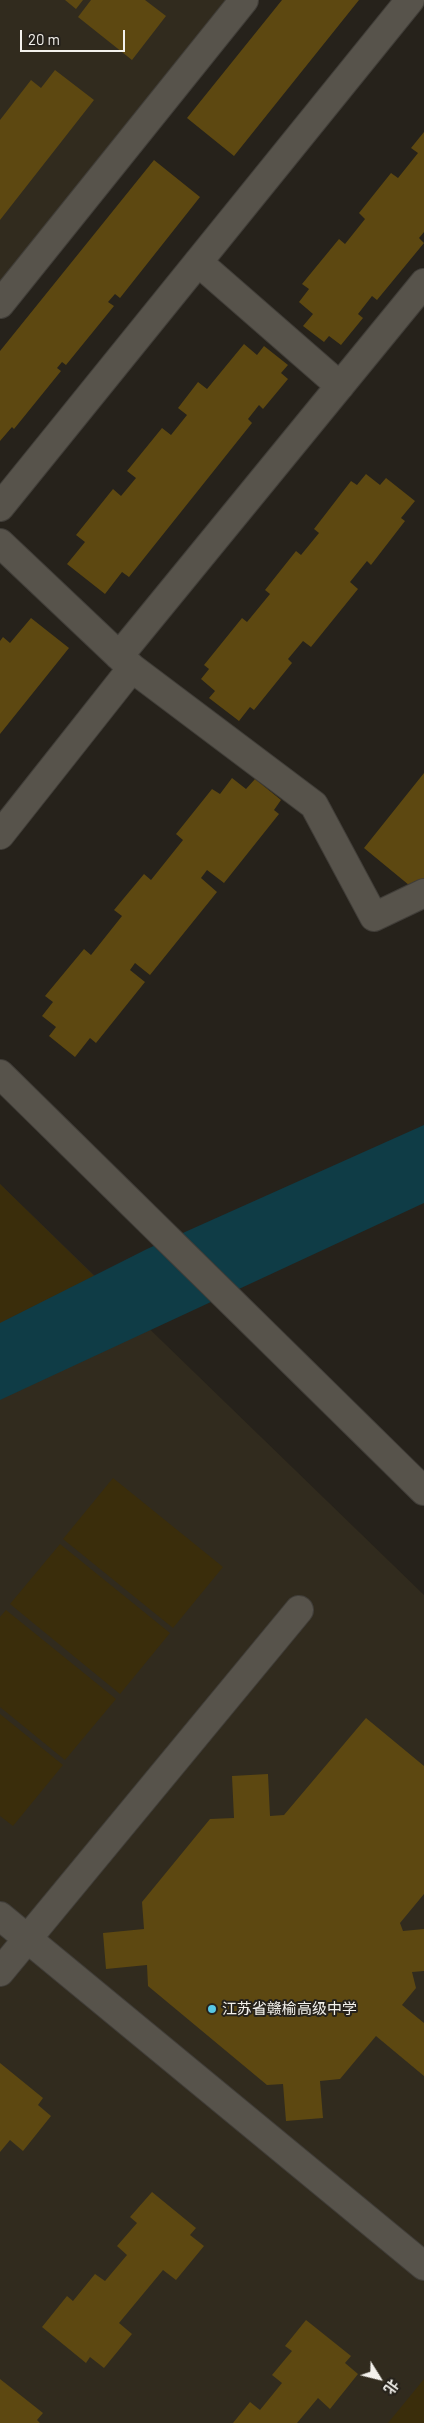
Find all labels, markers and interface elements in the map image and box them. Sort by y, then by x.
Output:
scale bar [22,20,128,52]
text: 20 m [28,30,60,48]
place label: 江苏省赣榆高级中学 [222,2000,357,2018]
marker: 江苏省赣榆高级中学 [206,2003,218,2015]
north arrow [354,2353,404,2403]
text: 北 [381,2376,403,2398]

